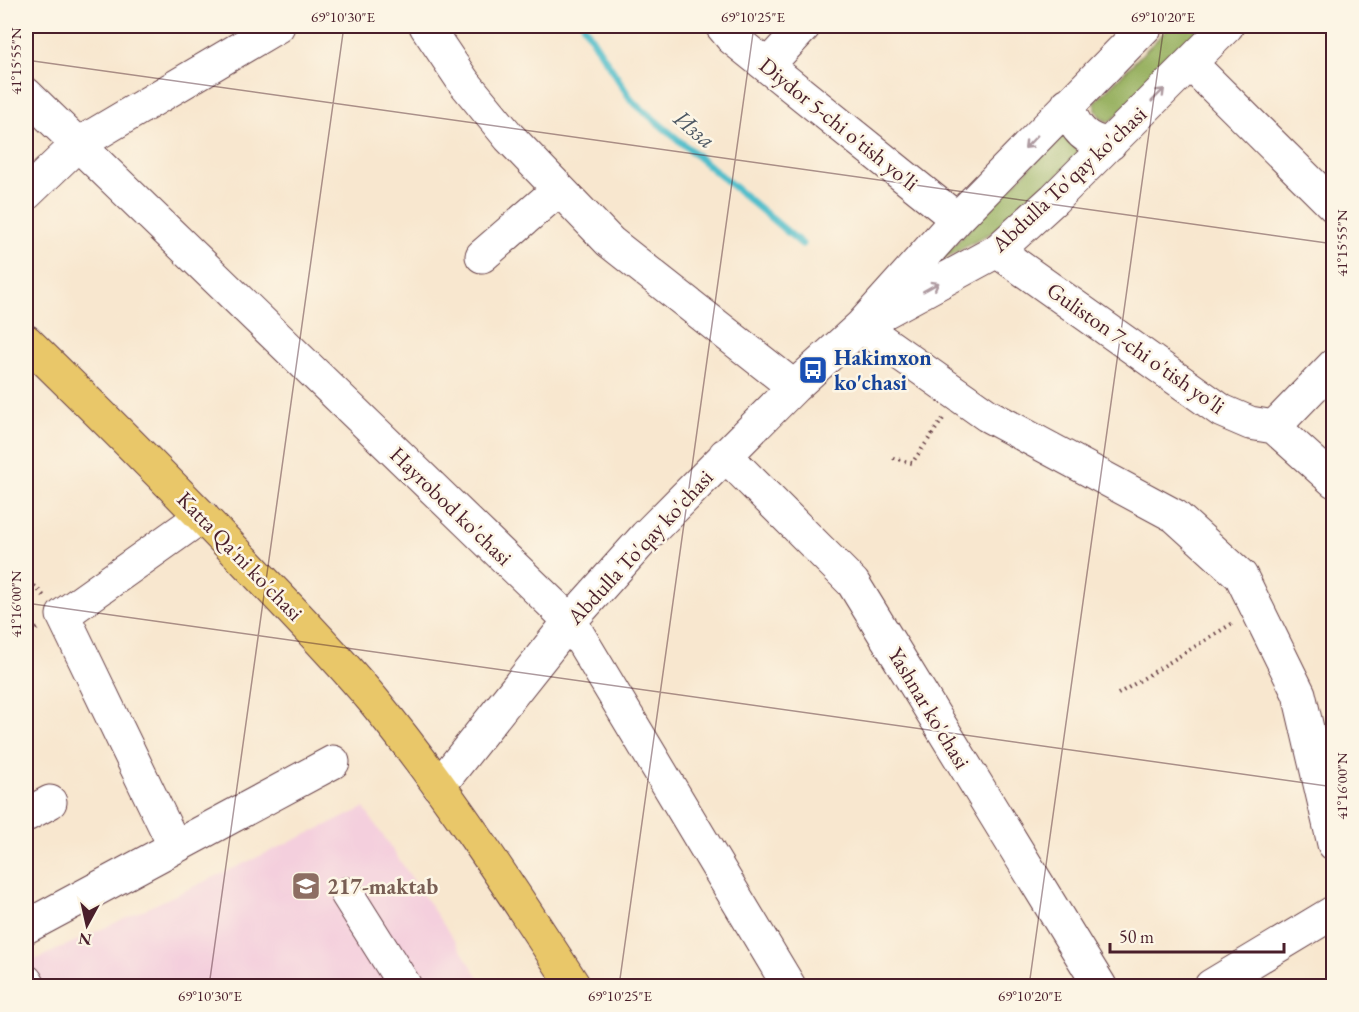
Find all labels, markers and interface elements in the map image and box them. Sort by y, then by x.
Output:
text: 69°10'30"E [311,7,376,26]
text: 69°10'25"E [721,7,786,26]
text: 69°10'20"E [1131,7,1196,26]
text: 41°15'55"N [6,27,25,95]
street label: Diydor 5-chi o'tish yo'li [753,51,925,197]
one-way arrow [1151,88,1165,103]
street label: Abdulla To'qay ko'chasi [985,100,1153,259]
water label: Изза [667,102,722,155]
one-way arrow [1024,135,1039,150]
text: 41°15'55"N [1332,209,1351,277]
street label: Guliston 7-chi o'tish yo'li [1041,276,1231,420]
one-way arrow [921,281,939,292]
place label: Hakimxon ko'chasi [834,343,932,397]
bus stop icon: Hakimxon ko'chasi [797,354,829,386]
street label: Hayrobod ko'chasi [384,440,518,572]
street label: Abdulla To'qay ko'chasi [560,463,719,631]
street label: Katta Qa'ni ko'chasi [171,485,309,627]
text: 41°16'00"N [6,570,25,638]
street label: Yashnar ko'chasi [881,642,977,774]
text: 41°16'00"N [1332,752,1351,820]
school or university icon: 217-maktab [290,870,322,902]
place label: 217-maktab [327,872,438,901]
north arrow [57,895,117,955]
scale bar [1110,916,1284,954]
text: 50 m [1119,925,1154,948]
text: N [77,928,93,951]
text: 69°10'30"E [178,986,243,1005]
text: 69°10'25"E [588,986,653,1005]
text: 69°10'20"E [998,986,1063,1005]

